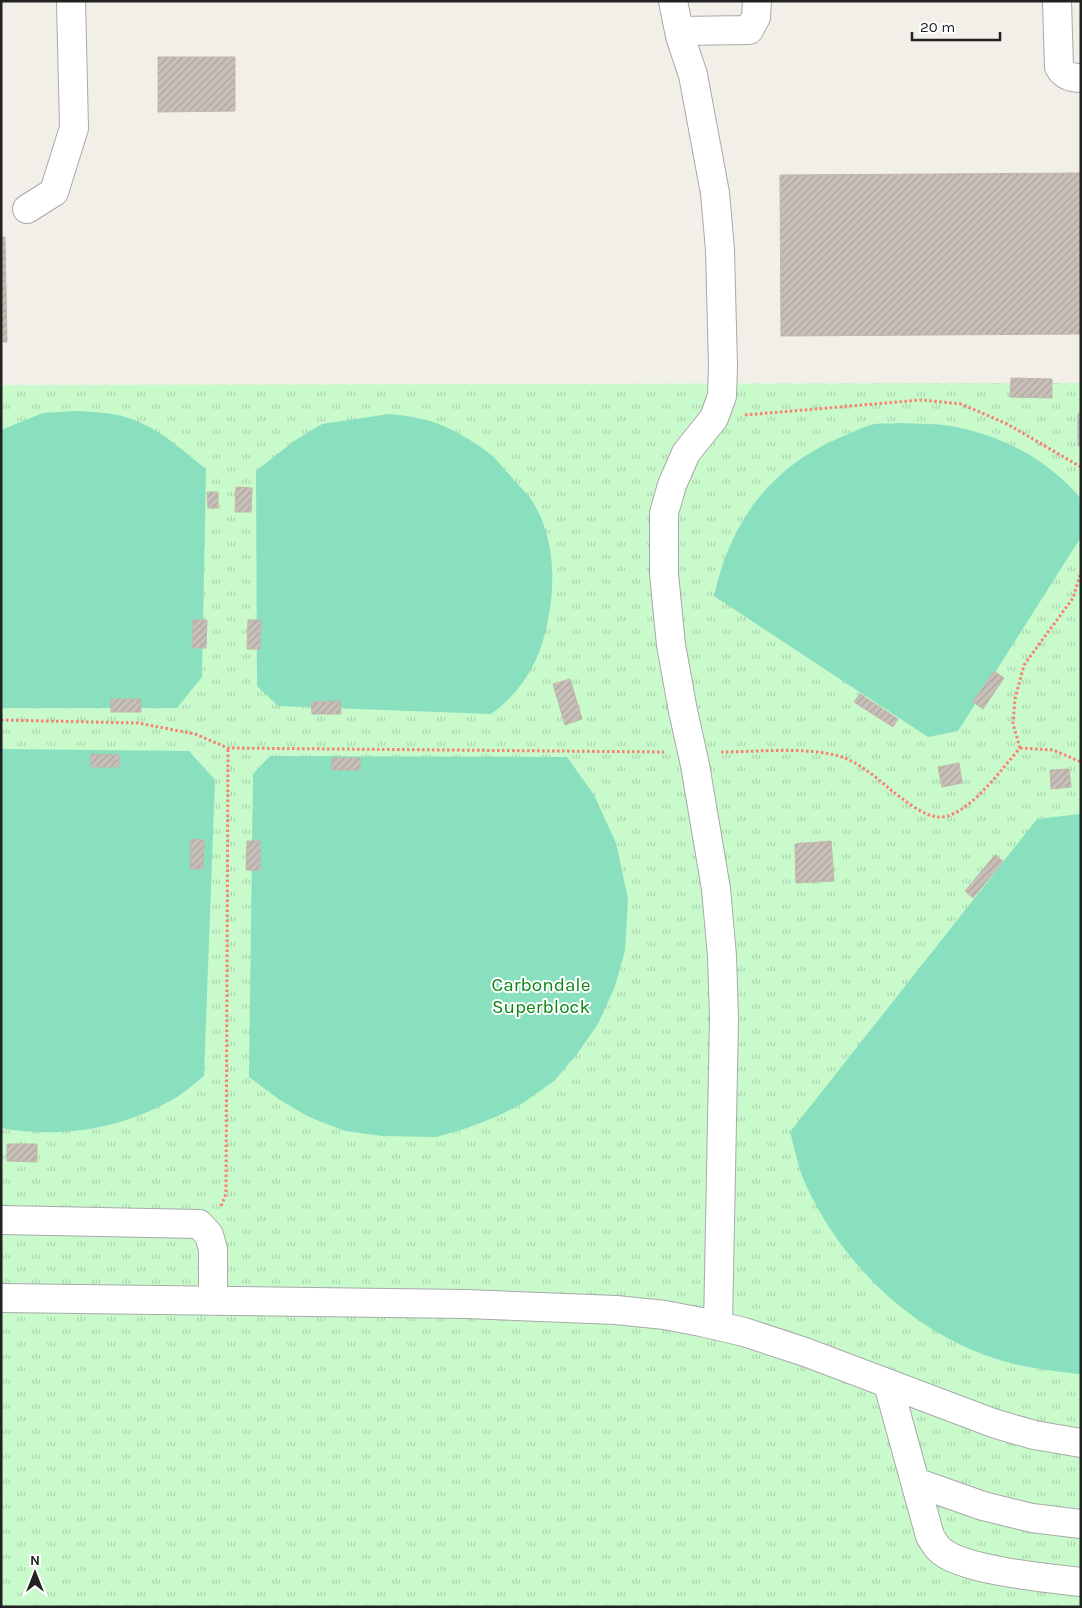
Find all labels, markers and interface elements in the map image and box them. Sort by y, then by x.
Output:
scale bar [912,10,1000,42]
text: 20 m [920,18,955,36]
park label: Carbondale Superblock [492,974,590,1018]
north arrow [10,1548,60,1598]
text: N [30,1552,40,1569]

